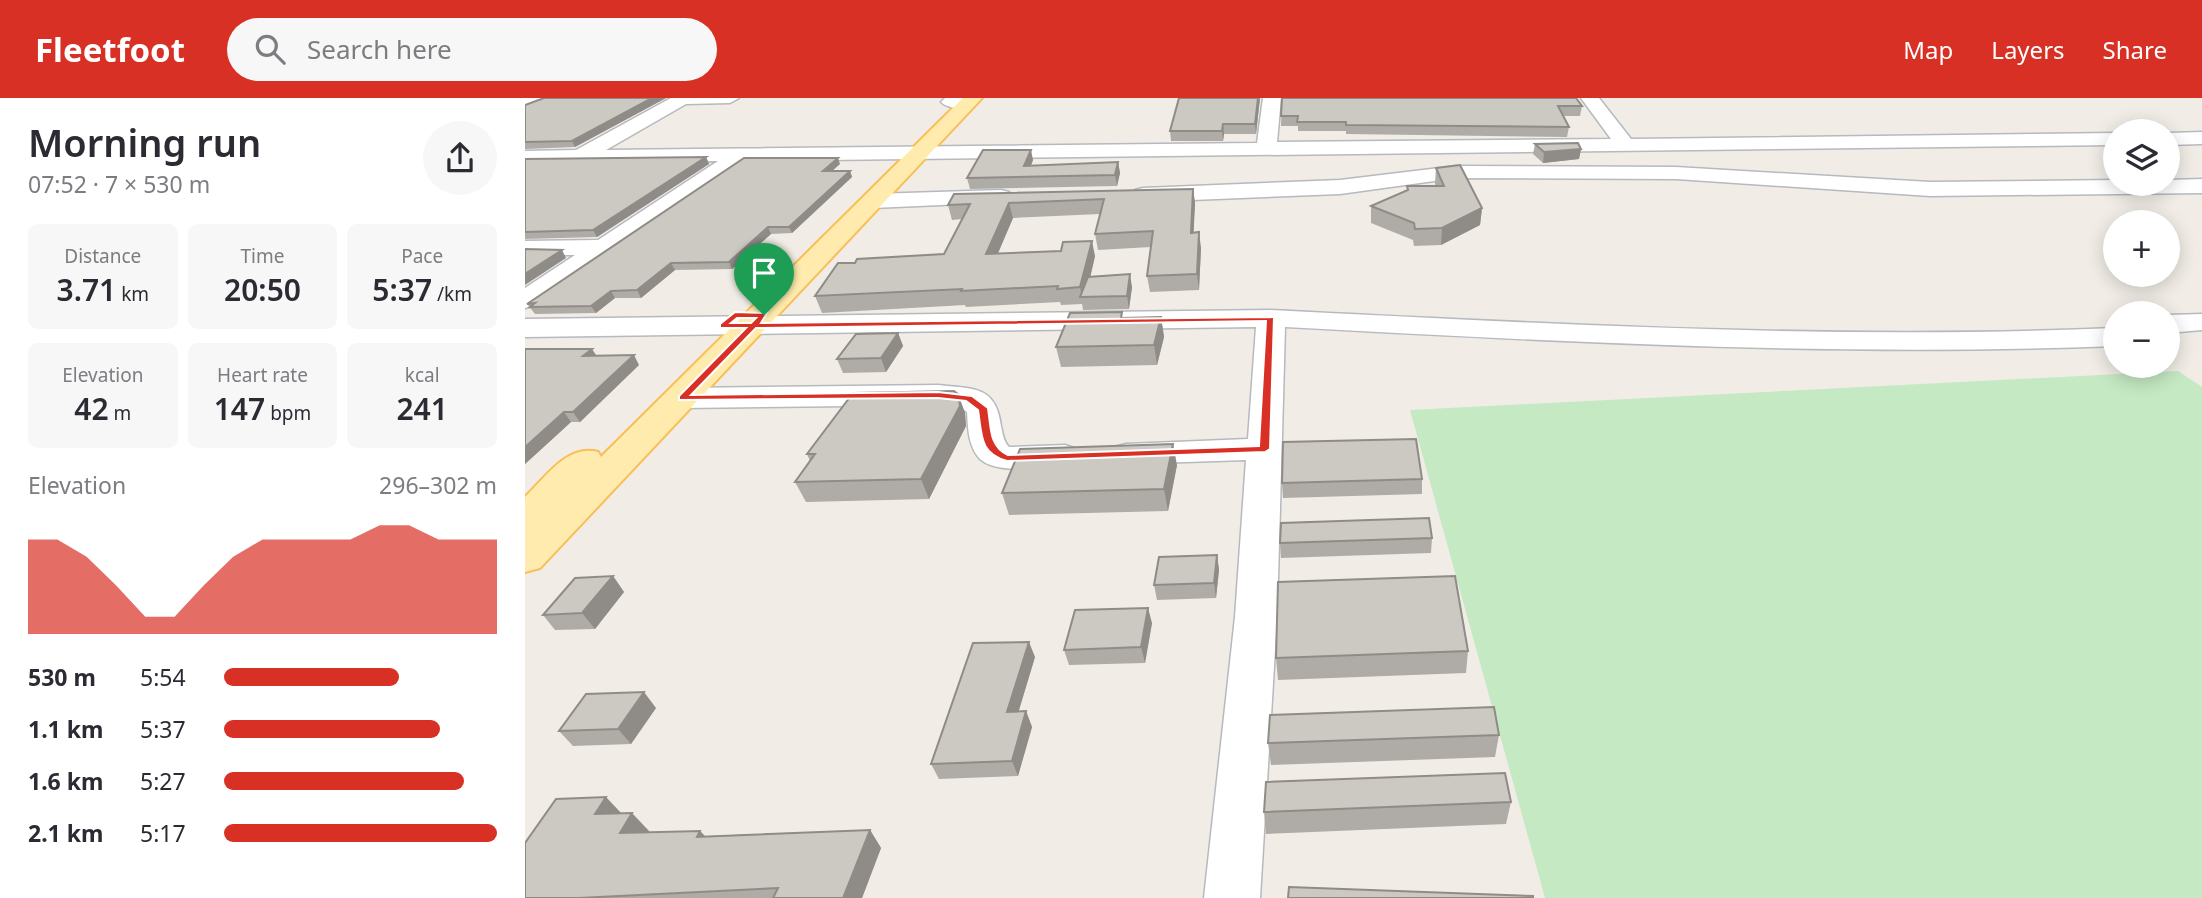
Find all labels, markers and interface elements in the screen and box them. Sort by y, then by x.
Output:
search box [227,18,717,81]
text: Fleetfoot [35,27,185,72]
icon: search [251,30,289,68]
text: Search here [307,31,452,67]
text: Map [1903,33,1953,66]
text: Layers [1991,33,2065,66]
text: Share [2103,33,2167,66]
text: Morning run [28,116,261,168]
map controls [2103,119,2180,378]
button: layers [2103,119,2180,196]
button: share [423,121,497,195]
text: 07:52 · 7 × 530 m [28,168,210,200]
button: + [2103,210,2180,287]
text: Distance [64,243,141,269]
text: Time [241,243,284,269]
text: Pace [401,243,443,269]
pin [734,243,794,315]
icon: arrive [745,254,783,292]
text: 3.71 [57,269,116,310]
text: 20:50 [224,269,301,310]
text: 5:37 [372,269,432,310]
text: km [116,281,149,307]
text: /km [432,281,472,307]
button: − [2103,301,2180,378]
text: Elevation [62,362,143,388]
text: Heart rate [217,362,308,388]
text: kcal [405,362,440,388]
text: 42 [74,388,109,429]
text: 147 [214,388,265,429]
text: 241 [396,388,448,429]
text: m [109,400,131,426]
text: bpm [265,400,311,426]
text: Elevation [28,469,126,501]
text: 296–302 m [379,469,497,501]
text: 530 m [28,661,96,693]
text: 5:54 [140,661,186,693]
text: 1.1 km [28,713,103,745]
text: 5:37 [140,713,186,745]
text: 1.6 km [28,765,103,797]
text: 5:27 [140,765,186,797]
text: 2.1 km [28,817,103,849]
text: 5:17 [140,817,186,849]

